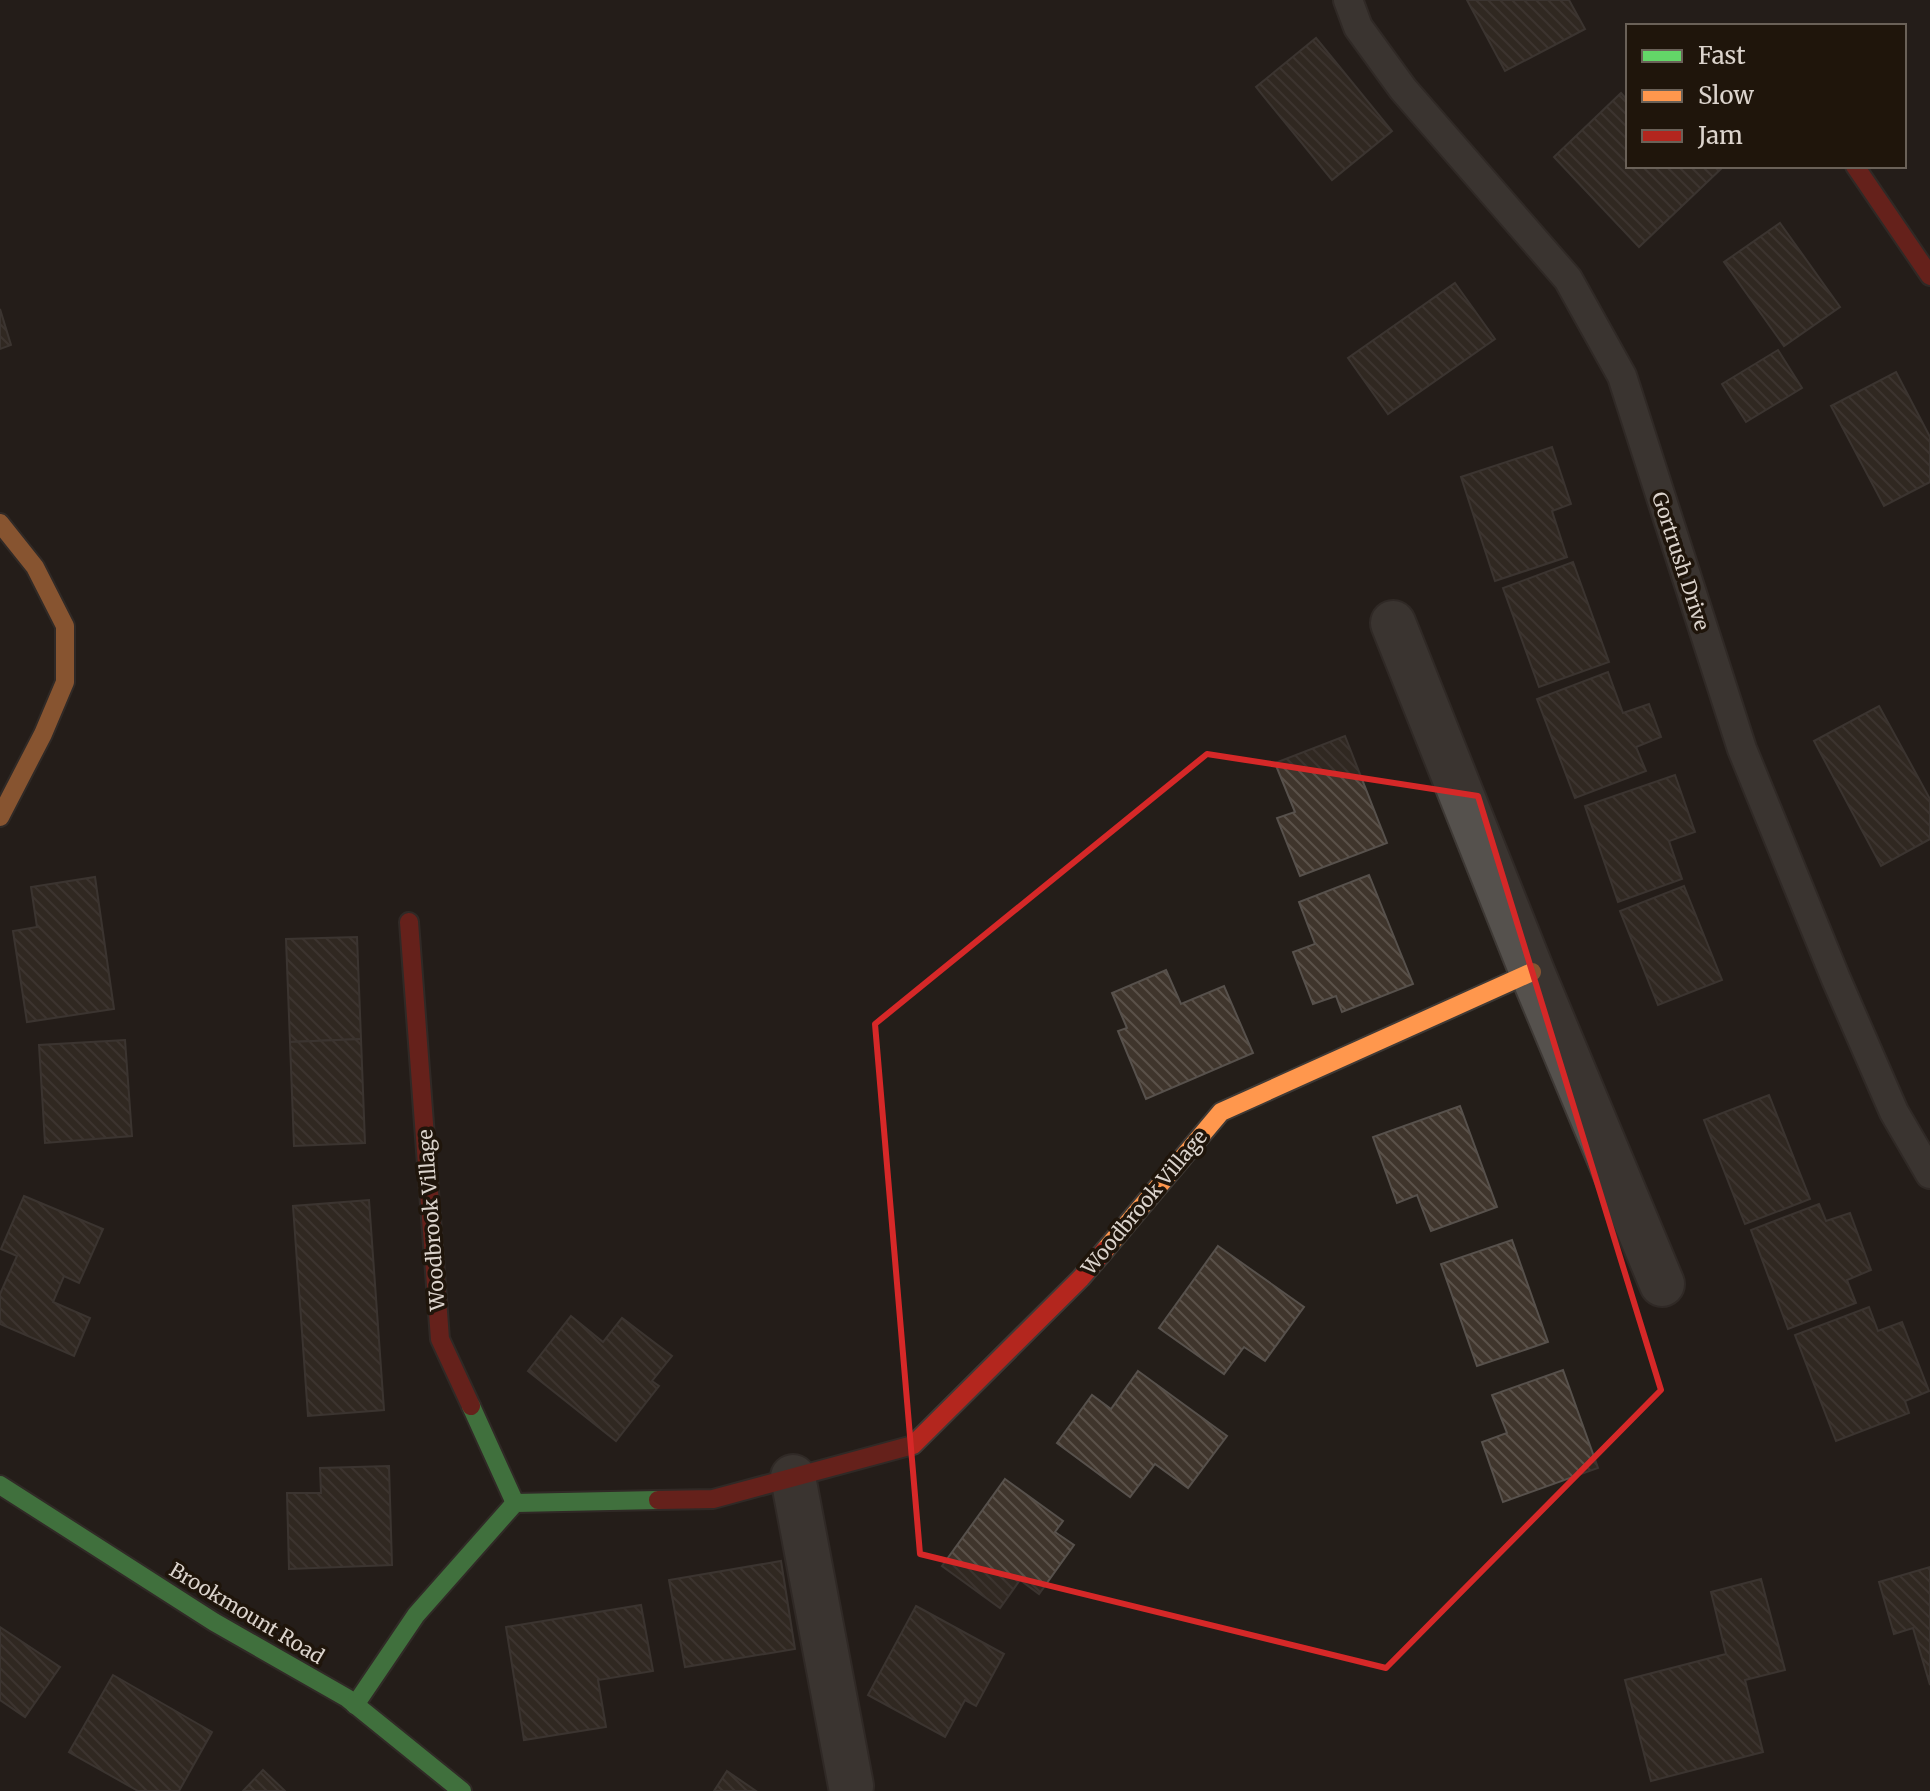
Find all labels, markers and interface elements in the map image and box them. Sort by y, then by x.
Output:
legend [1626,24,1906,168]
text: Fast [1698,40,1746,71]
text: Slow [1698,80,1754,111]
text: Jam [1697,120,1743,151]
street label: Gortrush Drive [1647,488,1715,634]
street label: Woodbrook Village [1075,1124,1212,1280]
street label: Woodbrook Village [412,1128,450,1313]
street label: Brookmount Road [165,1557,329,1669]

